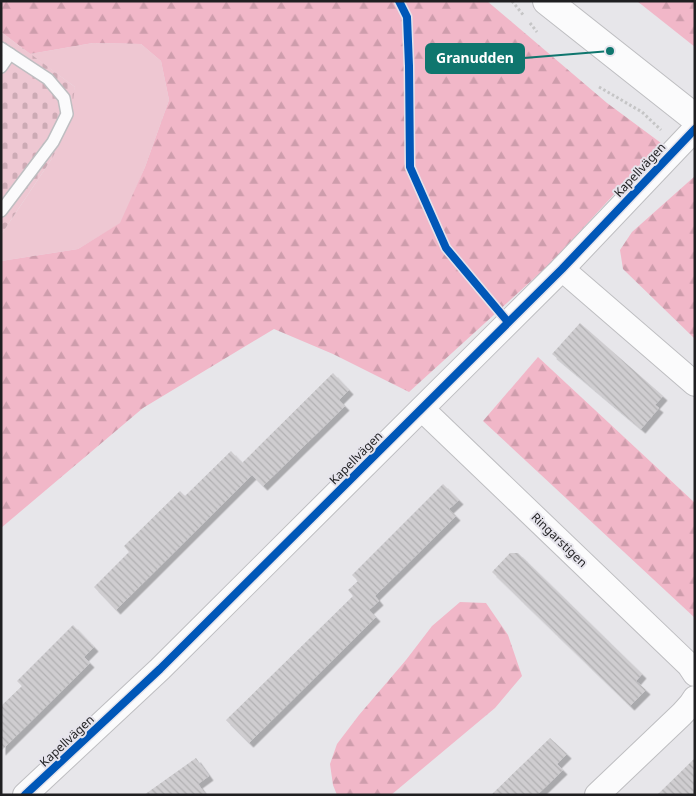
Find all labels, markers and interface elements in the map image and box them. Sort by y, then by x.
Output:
callout: Granudden [426,44,524,73]
text: Granudden [436,48,514,67]
street label: Kapellvägen [610,139,669,201]
street label: Kapellvägen [325,427,386,488]
street label: Ringarstigen [528,509,591,571]
street label: Kapellvägen [36,711,98,770]

